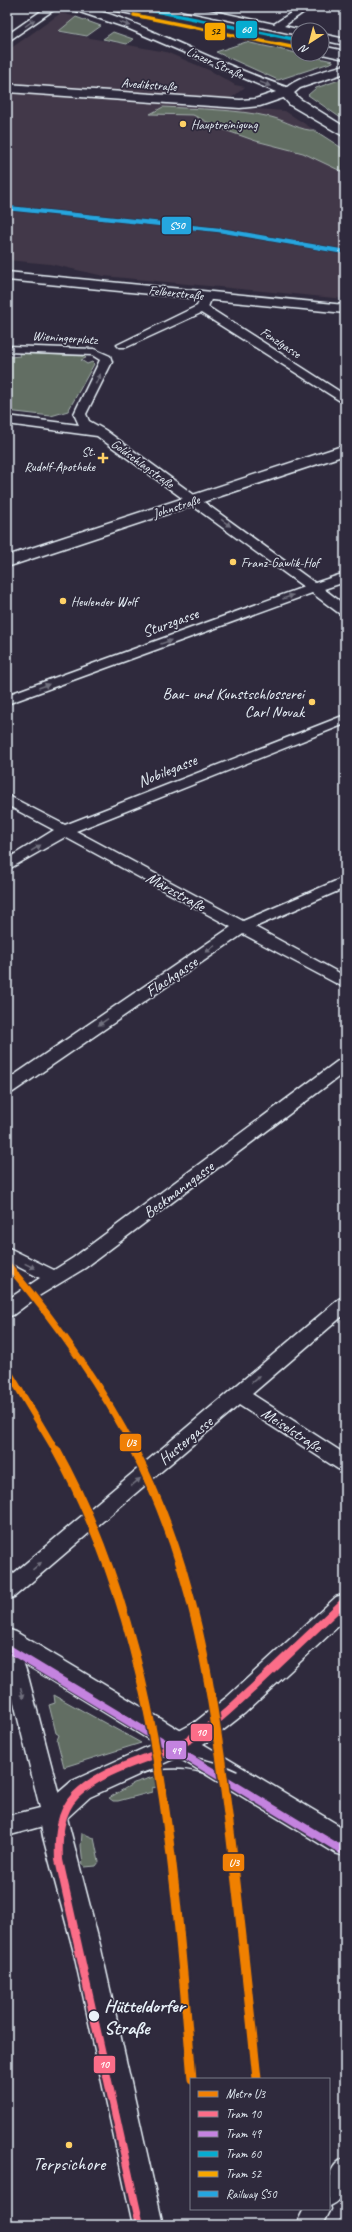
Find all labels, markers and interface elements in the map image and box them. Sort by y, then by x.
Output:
one-way arrow [25,19,35,27]
line badge: 60 [235,20,258,39]
one-way arrow [119,21,131,27]
line badge: 52 [204,22,226,41]
text: 60 [241,22,252,36]
north arrow [290,22,330,62]
text: 52 [210,24,221,38]
text: N [295,41,311,58]
street label: Linzer Straße [184,43,246,83]
street label: Avedikstraße [121,75,178,95]
one-way arrow [260,81,271,87]
place label: Hauptreinigung [191,117,259,133]
marker: Hauptreinigung [178,119,188,129]
line badge: S50 [161,216,192,235]
text: S50 [169,218,186,232]
street label: Felberstraße [148,282,205,304]
street label: Fenzlgasse [257,324,304,362]
street label: Wieningerplatz [32,328,100,348]
one-way arrow [94,373,101,385]
street label: Goldschlagstraße [108,436,178,492]
place label: St. Rudolf-Apotheke [24,444,96,475]
marker: St. Rudolf-Apotheke [98,453,108,463]
street label: Johnstraße [150,492,203,522]
one-way arrow [221,519,231,527]
place label: Franz-Gawlik-Hof [241,555,322,571]
marker: Franz-Gawlik-Hof [228,557,238,567]
place label: Heulender Wolf [71,594,140,610]
one-way arrow [282,594,294,600]
marker: Heulender Wolf [58,596,68,606]
street label: Sturzgasse [140,603,203,642]
one-way arrow [160,638,172,644]
one-way arrow [38,683,50,689]
place label: Bau- und Kunstschlosserei Carl Novak [162,684,306,722]
marker: Bau- und Kunstschlosserei Carl Novak [307,697,317,707]
street label: Nobilegasse [135,749,201,792]
one-way arrow [30,844,42,851]
street label: Märzstraße [143,868,210,917]
one-way arrow [205,945,215,953]
street label: Flachgasse [142,951,203,1001]
one-way arrow [97,1018,108,1026]
street label: Beckmanngasse [139,1156,219,1223]
one-way arrow [24,1263,36,1269]
one-way arrow [251,1375,262,1384]
street label: Meiselstraße [257,1403,327,1458]
street label: Hustergasse [154,1411,218,1469]
line badge: U3 [119,1433,142,1452]
text: U3 [126,1435,137,1449]
one-way arrow [131,1477,141,1486]
one-way arrow [31,1561,42,1570]
one-way arrow [19,1687,25,1699]
line badge: 10 [190,1723,213,1742]
text: 10 [196,1725,207,1739]
line badge: 49 [165,1740,187,1760]
text: 49 [171,1743,182,1757]
line badge: U3 [222,1853,245,1872]
text: U3 [229,1855,240,1869]
place label: Hütteldorfer Straße [104,1994,187,2040]
marker: Hütteldorfer Straße [87,2009,101,2023]
line badge: 10 [93,2055,116,2074]
text: 10 [99,2057,110,2071]
legend [190,2078,330,2210]
text: Metro U3 [226,2086,267,2102]
text: Tram 10 [226,2106,263,2122]
text: Tram 49 [226,2126,263,2142]
marker: Terpsichore [64,2140,74,2150]
text: Tram 60 [226,2146,263,2162]
place label: Terpsichore [33,2152,107,2176]
text: Tram 52 [226,2166,263,2182]
text: Railway S50 [226,2186,278,2202]

